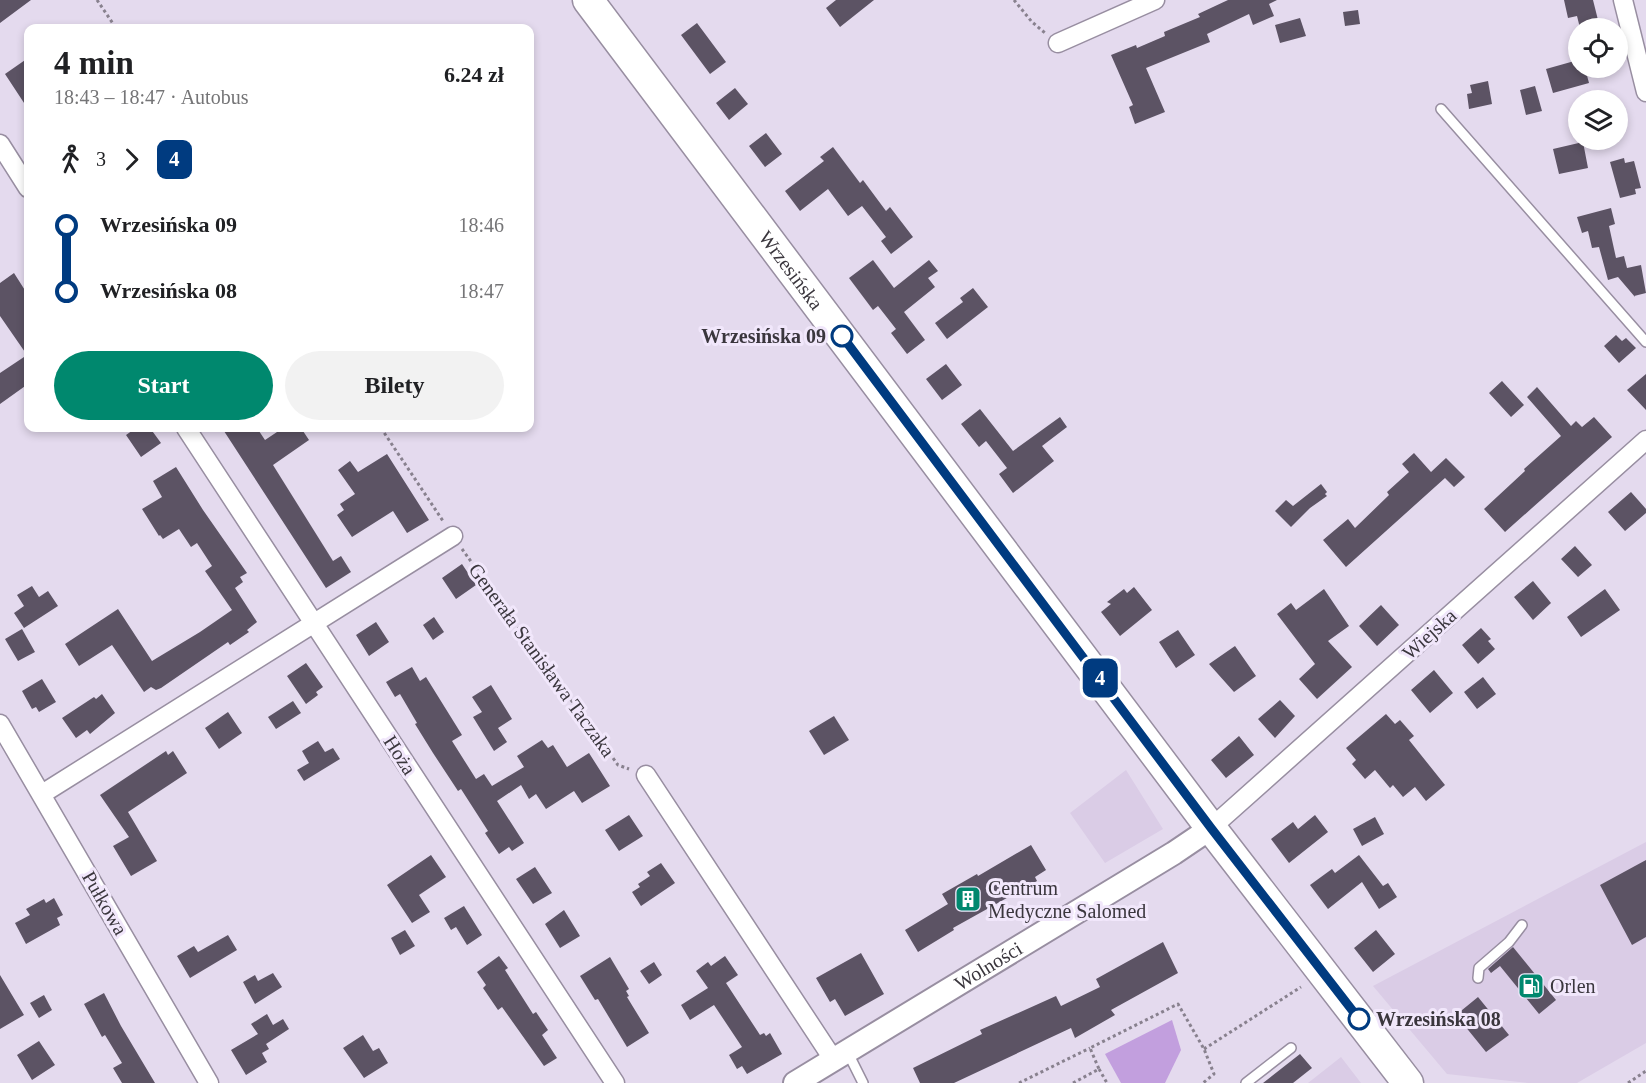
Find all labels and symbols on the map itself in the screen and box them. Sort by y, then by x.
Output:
street label: Wrzesińska [755,226,828,314]
place label: Wrzesińska 09 [701,325,826,347]
marker: Wrzesińska 09 [831,325,853,347]
street label: Generała Stanisława Taczaka [464,559,620,761]
street label: Wiejska [1398,604,1461,665]
line badge: 4 [1080,658,1120,698]
street label: Hoża [379,731,421,779]
street label: Pułkowa [78,867,132,939]
place label: Centrum Medyczne Salomed [988,877,1146,923]
building icon: Centrum Medyczne Salomed [953,884,983,914]
street label: Wolności [950,937,1026,995]
fuel station icon: Orlen [1516,971,1546,1001]
place label: Orlen [1550,975,1596,997]
marker: Wrzesińska 08 [1348,1008,1370,1030]
place label: Wrzesińska 08 [1376,1008,1501,1030]

